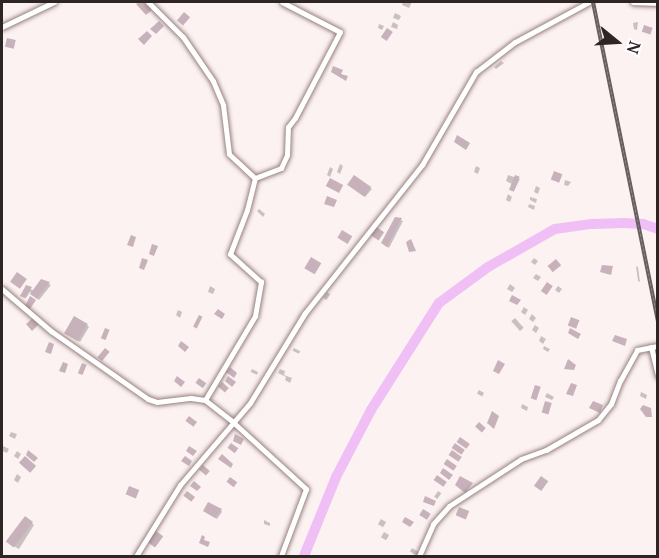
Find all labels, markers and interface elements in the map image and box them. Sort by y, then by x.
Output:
north arrow [587,12,647,72]
text: N [622,38,646,57]

